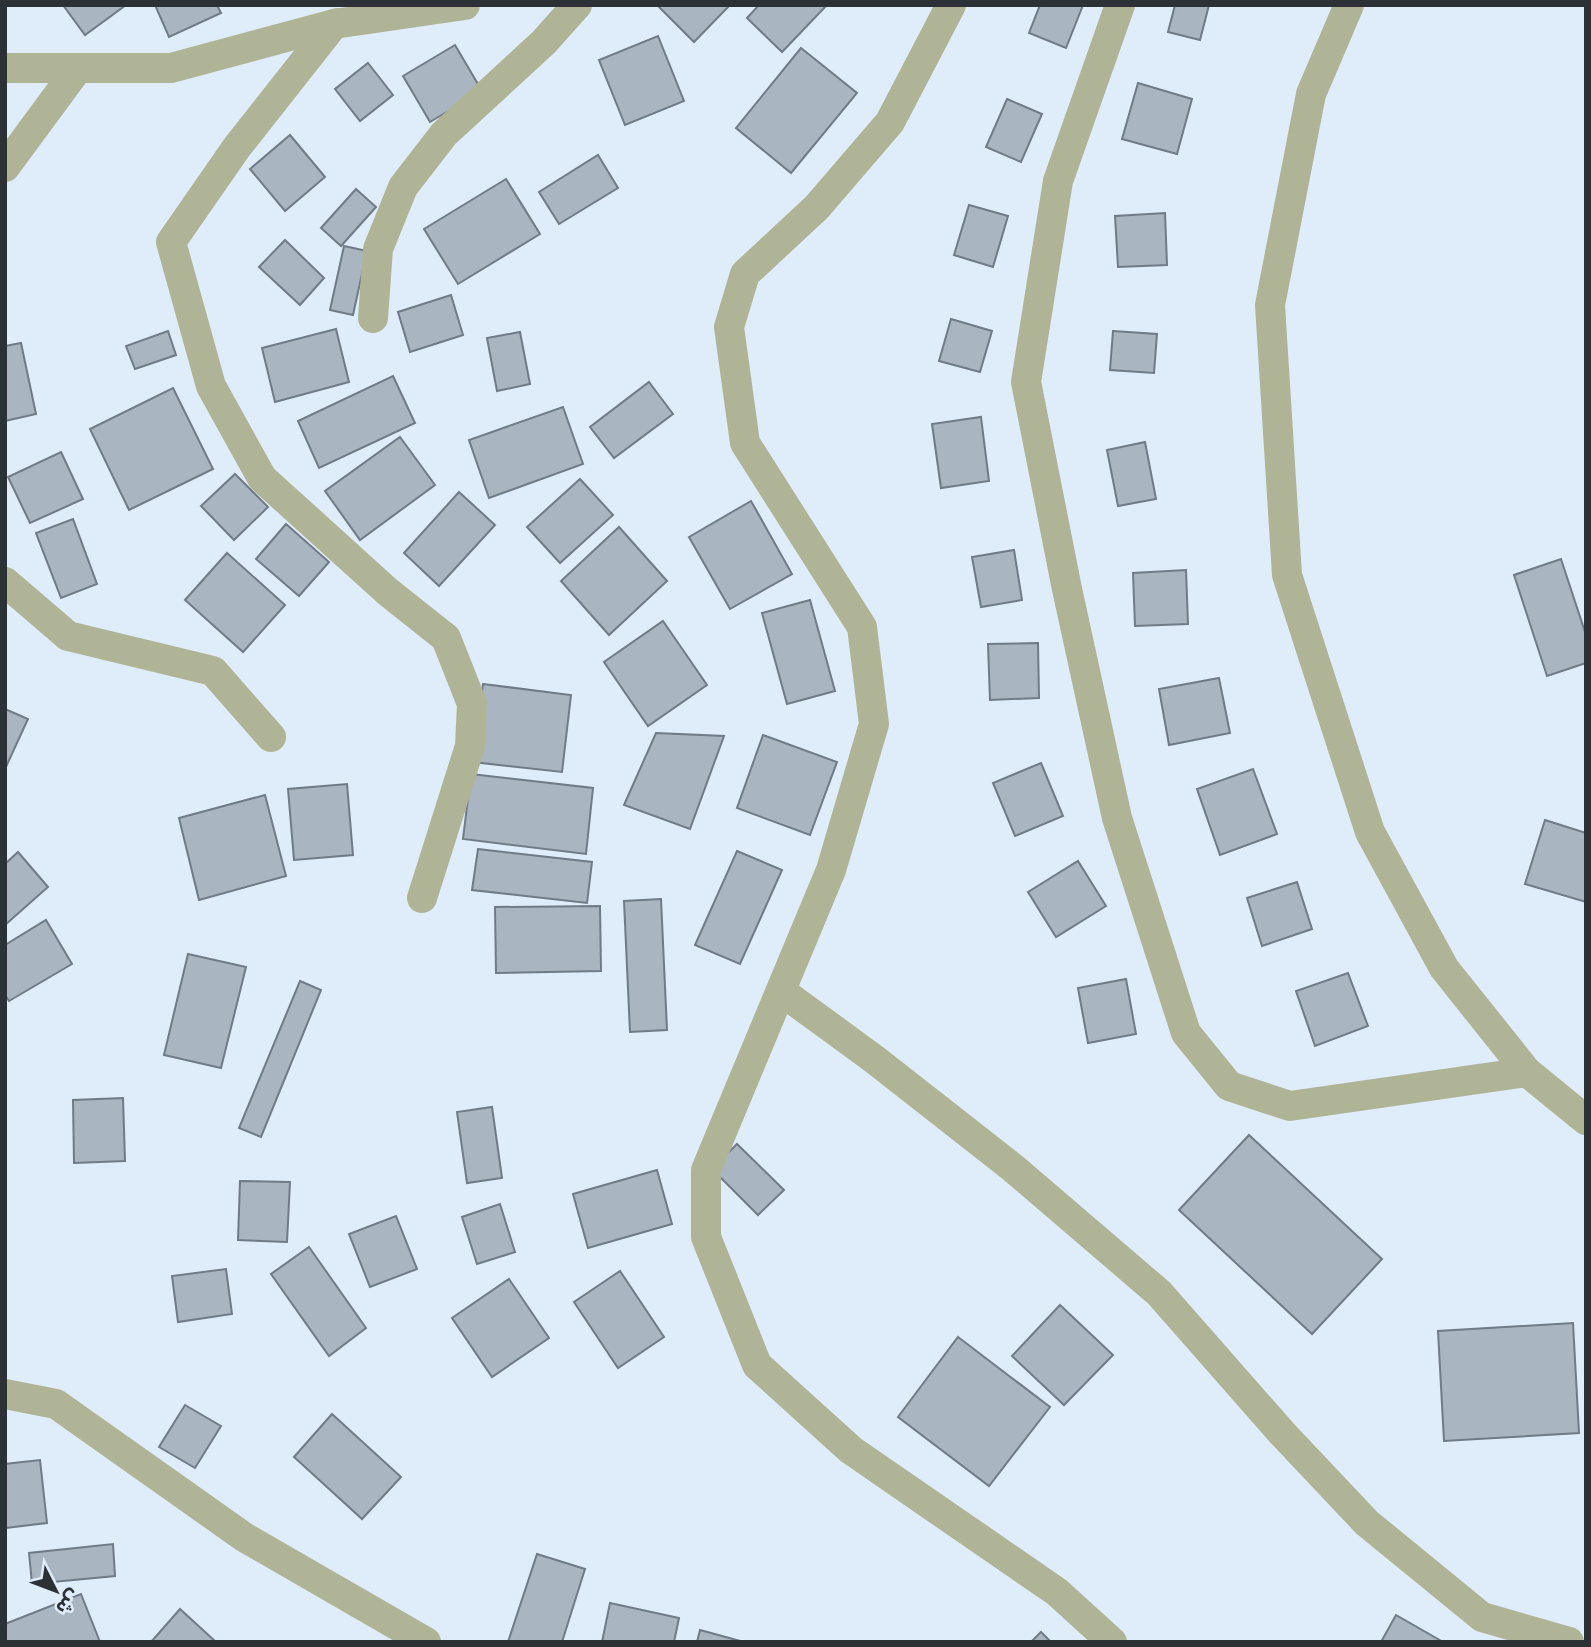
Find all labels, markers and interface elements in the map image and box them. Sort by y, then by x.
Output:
north arrow [21,1556,91,1626]
text: ش [50,1584,87,1621]

